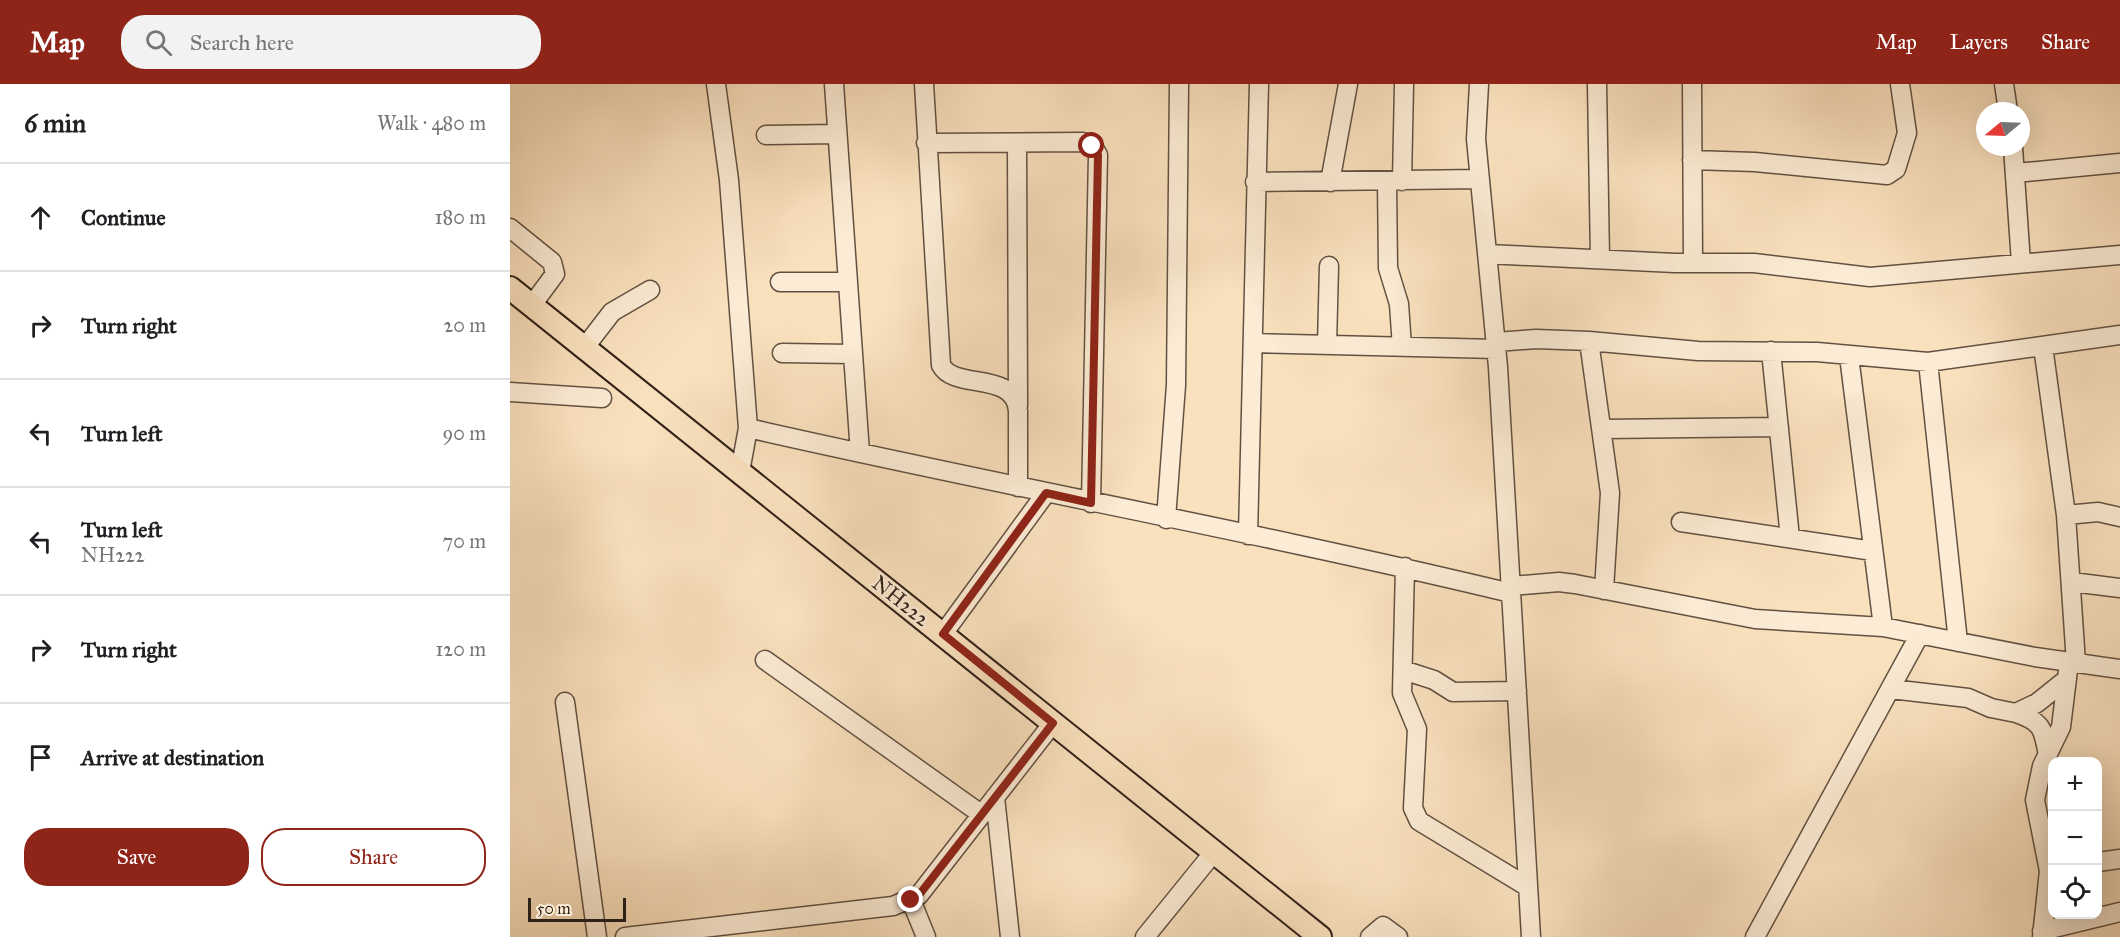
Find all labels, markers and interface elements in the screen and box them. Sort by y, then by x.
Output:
search box [121,15,541,69]
text: Map [30,25,85,60]
icon: search [142,26,175,59]
text: Search here [190,29,294,56]
text: Map [1876,29,1917,55]
text: Layers [1950,29,2008,55]
text: Share [2041,29,2090,55]
north arrow [1976,102,2030,156]
text: 6 min [24,107,86,139]
text: Walk · 480 m [377,111,486,135]
route start [1078,132,1104,158]
icon: ahead [24,201,57,234]
text: Continue [81,204,166,231]
text: 180 m [435,205,486,229]
icon: right [24,309,57,342]
text: Turn right [81,312,177,339]
text: 20 m [443,313,486,337]
icon: left [24,417,57,450]
text: Turn left [81,420,163,447]
text: 90 m [443,421,486,445]
text: Turn left [81,516,163,543]
icon: left [24,525,57,558]
text: 70 m [443,529,486,553]
text: NH222 [81,543,145,567]
street label: NH222 [867,570,936,633]
icon: right [24,633,57,666]
text: Turn right [81,636,177,663]
text: 120 m [435,637,486,661]
icon: arrive [24,741,57,774]
text: Arrive at destination [81,744,264,771]
map controls [2048,757,2102,919]
button: + [2048,757,2102,811]
button: − [2048,811,2102,865]
button: Save [24,828,249,886]
button: Share [261,828,486,886]
button: locate [2048,865,2102,919]
route end [897,886,923,912]
scale bar [528,895,626,922]
text: 50 m [537,899,571,918]

